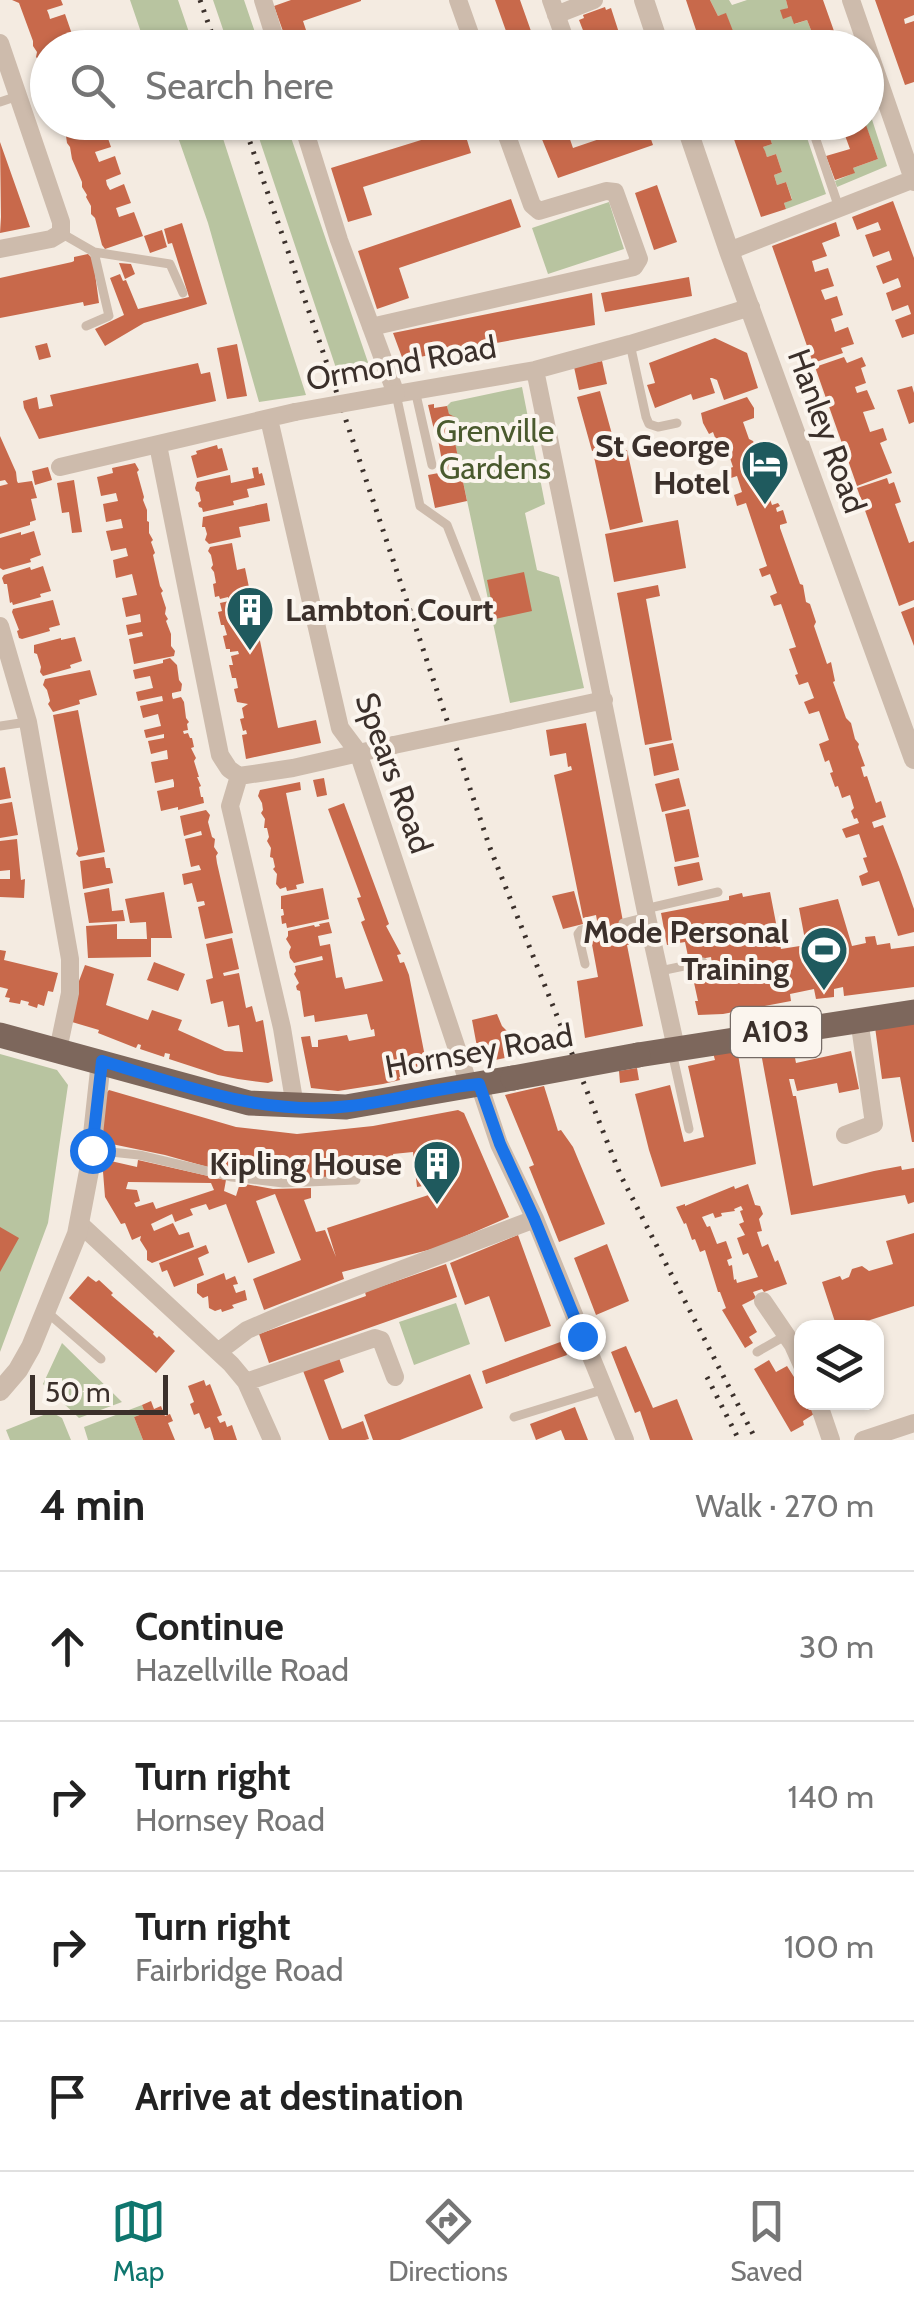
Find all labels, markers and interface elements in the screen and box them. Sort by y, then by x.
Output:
search box [30,30,884,140]
icon: search [65,58,120,113]
text: Search here [145,62,334,109]
street label: Ormond Road [303,327,499,398]
street label: Hanley Road [780,343,875,518]
park label: Grenville Gardens [436,411,554,487]
place label: St George Hotel [595,426,730,502]
hotel icon: St George Hotel [739,438,791,506]
building icon: Lambton Court [224,584,276,652]
place label: Lambton Court [285,590,494,629]
street label: Spears Road [347,687,442,858]
place label: Mode Personal Training [583,912,789,988]
sports icon: Mode Personal Training [798,924,850,992]
road number: A103 [731,1007,821,1057]
street label: Hornsey Road [382,1015,576,1086]
route start [70,1128,116,1174]
building icon: Kipling House [411,1138,463,1206]
place label: Kipling House [209,1144,402,1183]
route end [560,1314,606,1360]
map controls [794,1320,884,1410]
button: layers [794,1320,884,1410]
scale bar [30,1370,168,1414]
text: 50 m [45,1375,111,1409]
text: 4 min [40,1479,145,1531]
text: Walk · 270 m [696,1486,874,1525]
text: Continue [135,1603,284,1650]
icon: ahead [40,1619,95,1674]
text: 30 m [799,1627,874,1666]
text: Hazellville Road [135,1650,349,1689]
text: Turn right [135,1753,291,1800]
icon: right [40,1769,95,1824]
text: 140 m [787,1777,874,1816]
text: Hornsey Road [135,1800,325,1839]
text: Turn right [135,1903,291,1950]
icon: right [40,1919,95,1974]
text: 100 m [784,1927,874,1966]
text: Fairbridge Road [135,1950,344,1989]
icon: arrive [40,2069,95,2124]
text: Arrive at destination [135,2073,464,2120]
tab: Map [111,2194,166,2288]
tab: Directions [388,2194,508,2288]
tab: Saved [730,2194,803,2288]

